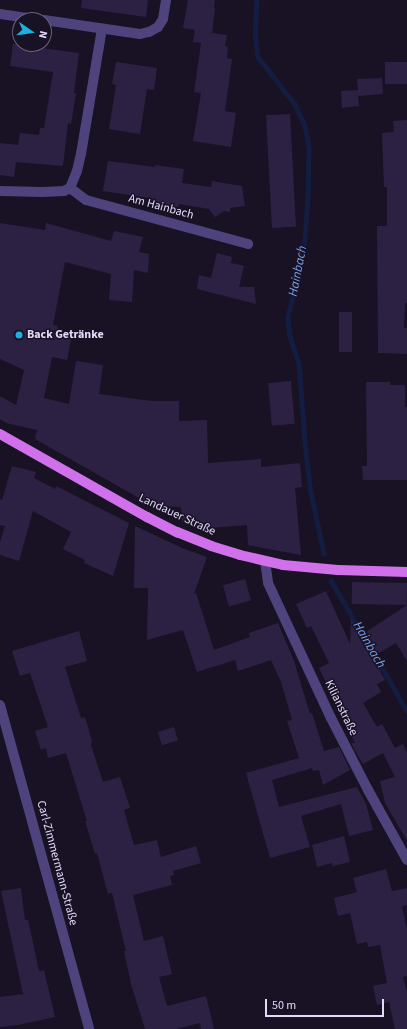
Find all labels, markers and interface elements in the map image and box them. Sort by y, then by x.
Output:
north arrow [12,12,52,52]
text: N [35,29,51,40]
street label: Am Hainbach [127,191,195,223]
water label: Hainbach [285,244,311,298]
place label: Back Getränke [27,328,104,342]
marker: Back Getränke [14,330,24,340]
street label: Landauer Straße [136,491,218,539]
water label: Hainbach [349,619,389,671]
street label: Kilianstraße [321,678,361,738]
street label: Carl-Zimmermann-Straße [33,799,81,927]
scale bar [267,991,386,1017]
text: 50 m [272,997,296,1014]

